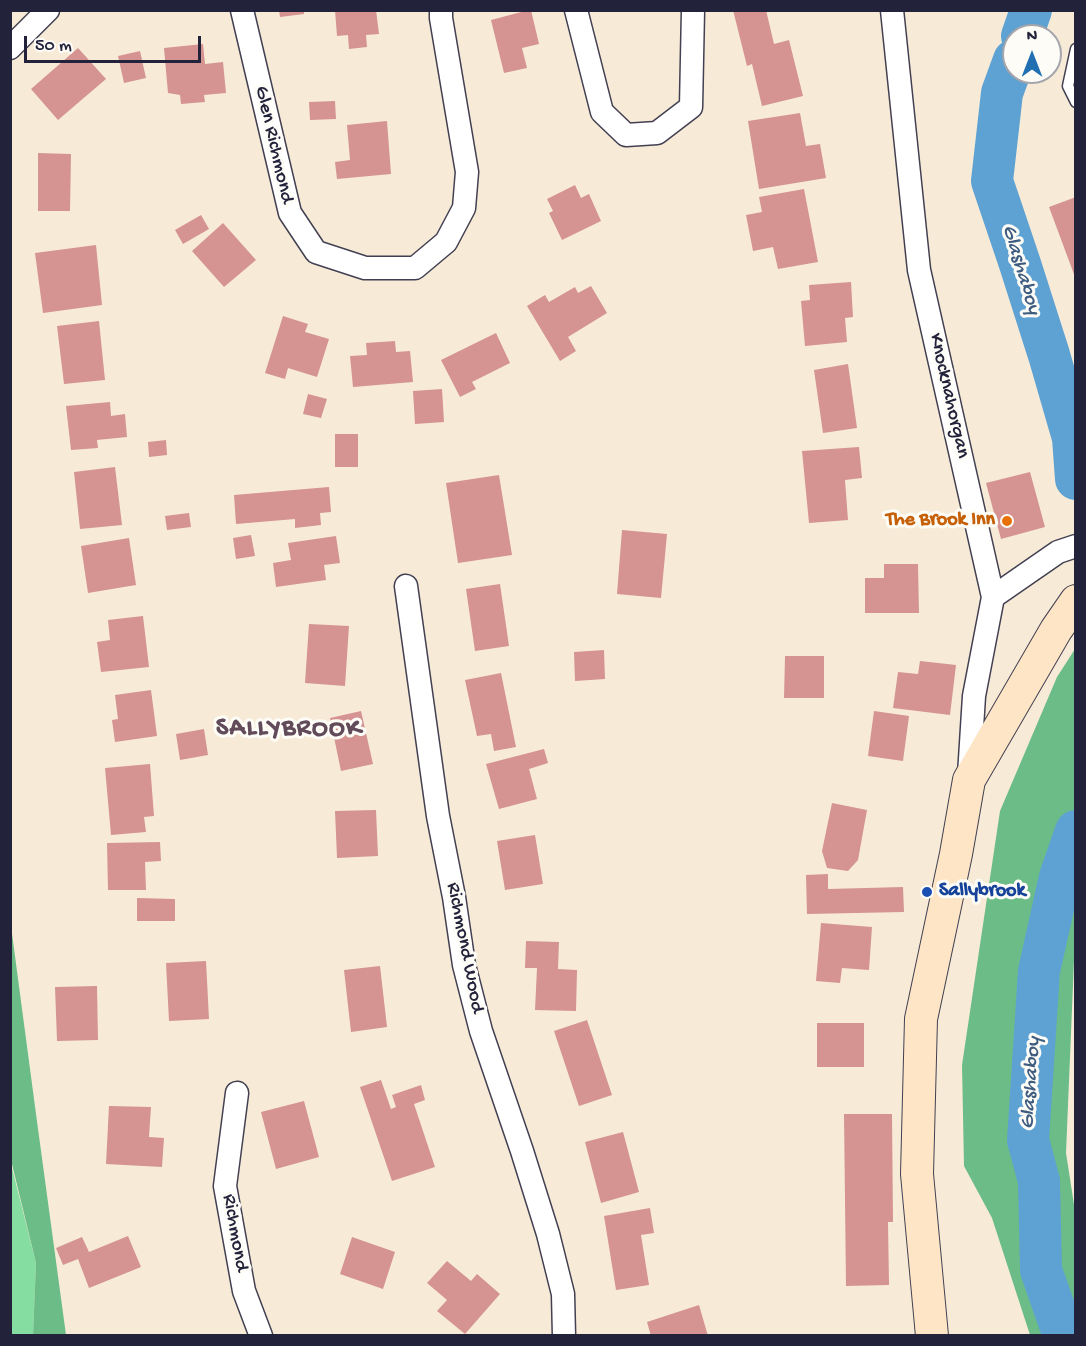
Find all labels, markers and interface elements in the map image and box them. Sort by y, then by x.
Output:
scale bar [27,24,204,62]
north arrow [1002,24,1062,84]
text: N [1027,28,1037,47]
text: 50 m [35,36,72,57]
street label: Glen Richmond [248,84,298,206]
water label: Glashaboy [994,222,1046,318]
street label: Knocknahorgan [922,331,974,461]
place label: The Brook Inn [886,509,995,533]
marker: The Brook Inn [1000,514,1014,528]
district label: SALLYBROOK [216,714,362,746]
place label: Sallybrook [939,880,1025,904]
street label: Richmond Wood [440,881,488,1015]
marker: Sallybrook [920,885,934,899]
water label: Glashaboy [1016,1036,1048,1130]
street label: Richmond [215,1192,253,1274]

